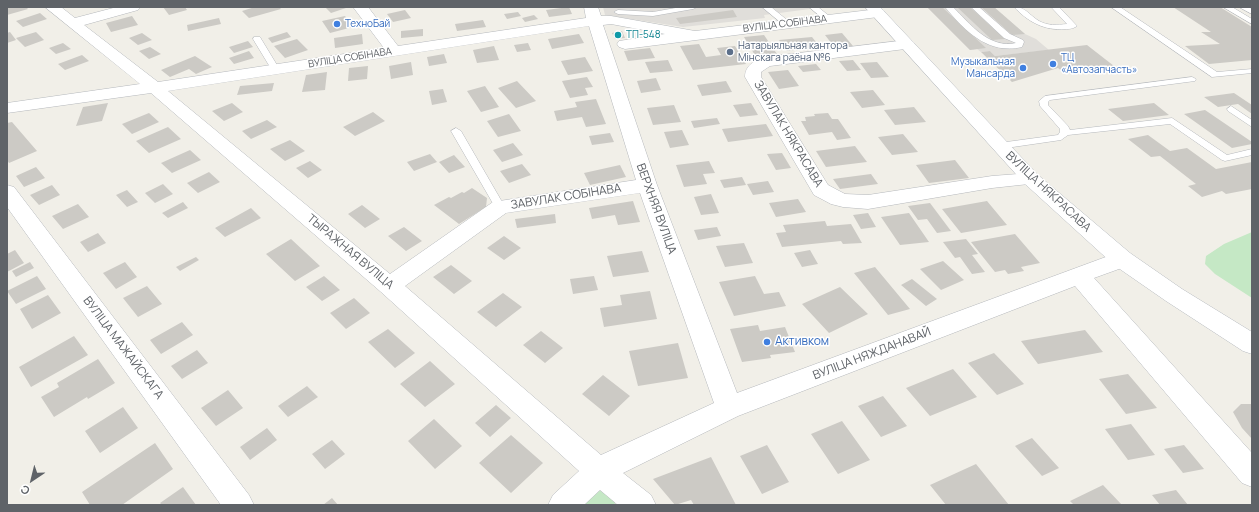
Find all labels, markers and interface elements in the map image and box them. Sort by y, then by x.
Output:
street label: ВУЛІЦА СОБІНАВА [742,13,828,35]
place label: ТехноБай [345,18,390,30]
marker: ТехноБай [332,19,342,29]
place label: ТП-548 [626,29,661,41]
marker: ТП-548 [613,30,623,40]
place label: Натарыяльная кантора Мінскага раёна №6 [738,40,848,64]
street label: ВУЛІЦА СОБІНАВА [307,45,393,71]
marker: Натарыяльная кантора Мінскага раёна №6 [725,47,735,57]
place label: ТЦ «Автозапчасть» [1061,52,1137,76]
place label: Музыкальная Мансарда [951,56,1015,80]
marker: ТЦ «Автозапчасть» [1048,59,1058,69]
marker: Музыкальная Мансарда [1018,63,1028,73]
street label: ЗАВУЛАК НЯКРАСАВА [750,78,826,190]
street label: ВУЛІЦА НЯКРАСАВА [1002,149,1094,235]
street label: ВЕРХНЯЯ ВУЛІЦА [633,162,679,256]
street label: ЗАВУЛАК СОБІНАВА [510,181,622,213]
street label: ТЫРАЖНАЯ ВУЛІЦА [304,212,396,292]
street label: ВУЛІЦА МАЖАЙСКАГА [80,294,166,402]
street label: ВУЛІЦА НЯЖДАНАВАЙ [811,325,933,383]
place label: Активком [775,335,829,349]
marker: Активком [762,337,772,347]
north arrow [12,460,52,500]
text: С [17,482,32,499]

